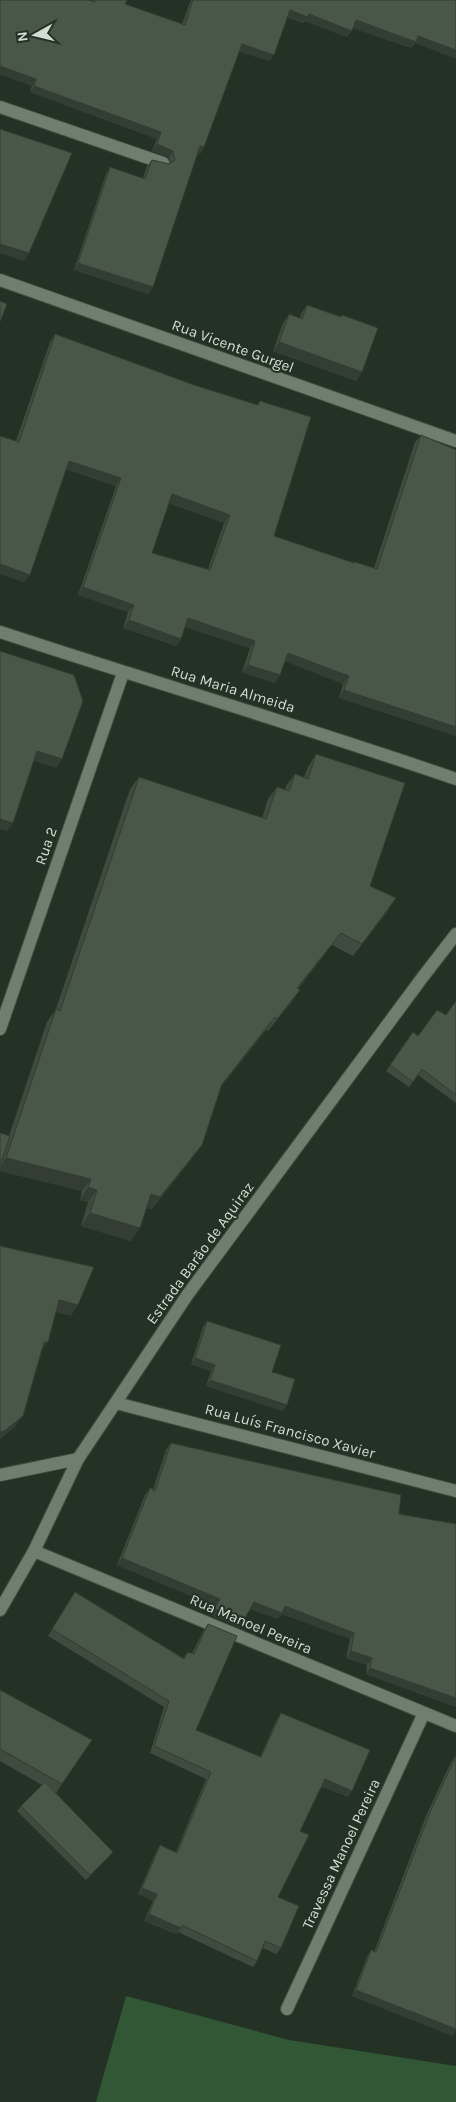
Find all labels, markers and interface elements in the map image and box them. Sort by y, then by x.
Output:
north arrow [10,10,60,60]
text: N [14,31,32,43]
street label: Rua Vicente Gurgel [169,316,297,376]
street label: Rua Maria Almeida [169,662,297,716]
street label: Rua 2 [31,825,61,867]
street label: Estrada Barão de Aquiraz [142,1178,258,1328]
street label: Rua Luís Francisco Xavier [203,1400,378,1463]
street label: Rua Manoel Pereira [187,1590,315,1658]
street label: Travessa Manoel Pereira [298,1776,384,1932]

